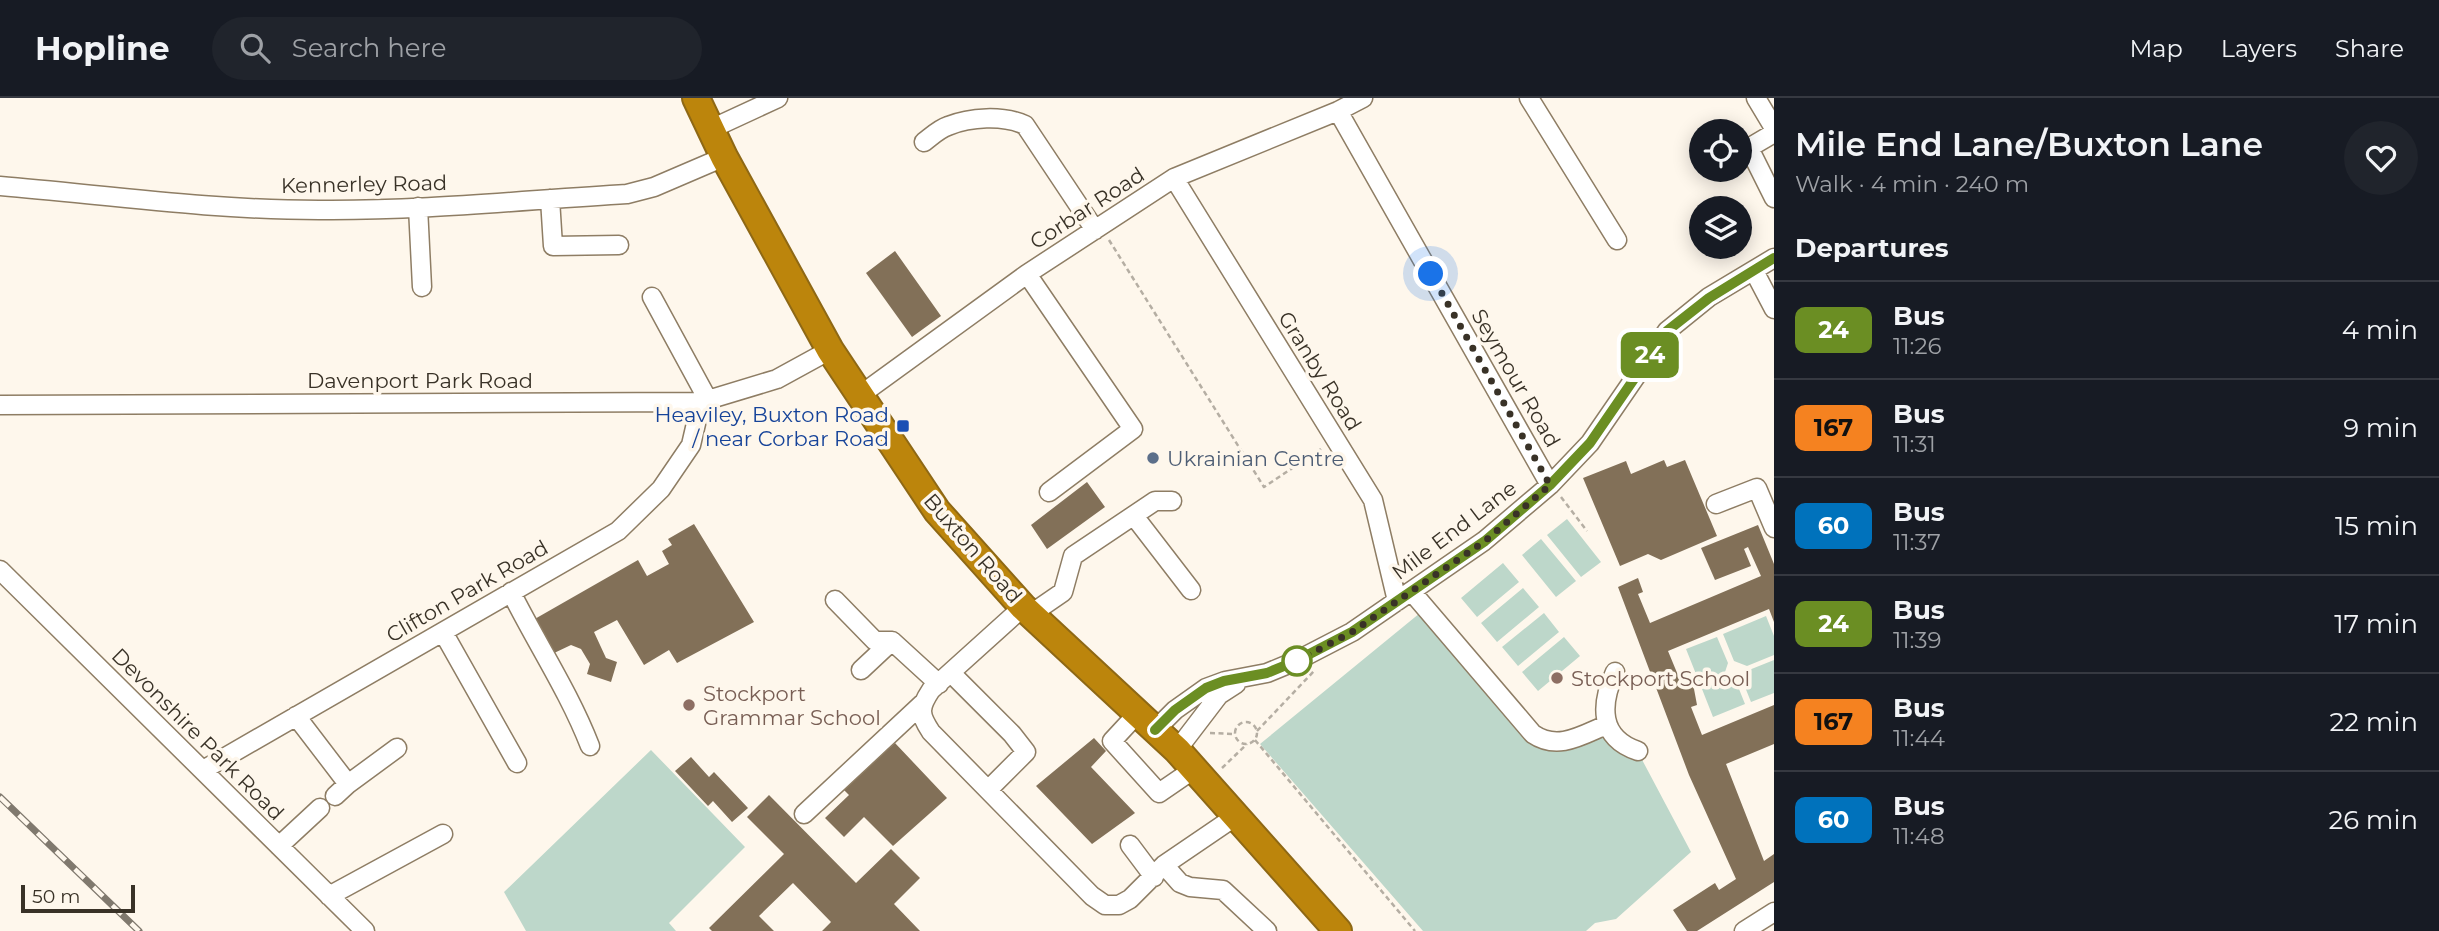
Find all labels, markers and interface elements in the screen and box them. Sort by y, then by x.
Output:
search box [212,17,702,80]
text: Hopline [35,28,170,68]
icon: search [236,29,274,67]
text: Search here [292,32,446,64]
text: Map [2129,34,2183,63]
text: Layers [2221,34,2297,63]
text: Share [2335,34,2404,63]
map controls [1689,119,1752,259]
button: locate [1689,119,1752,182]
button: heart [2344,121,2418,195]
text: Mile End Lane/Buxton Lane [1795,124,2263,164]
street label: Corbar Road [1025,162,1149,254]
street label: Kennerley Road [281,170,447,198]
text: Walk · 4 min · 240 m [1795,170,2029,198]
button: layers [1689,196,1752,259]
text: Departures [1795,232,1949,264]
your location [1413,256,1448,291]
text: Bus [1893,300,1945,332]
street label: Seymour Road [1466,305,1566,451]
street label: Granby Road [1273,307,1367,435]
text: 4 min [2342,314,2418,346]
text: 24 [1818,315,1849,344]
line badge: 24 [1618,332,1682,378]
text: 11:26 [1893,332,1942,360]
text: 24 [1635,340,1665,369]
street label: Davenport Park Road [307,368,533,393]
text: Bus [1893,398,1945,430]
place label: Heaviley, Buxton Road / near Corbar Road [654,402,889,451]
text: 9 min [2343,412,2418,444]
text: 167 [1814,413,1853,442]
marker: Heaviley, Buxton Road / near Corbar Road [895,418,911,434]
text: 11:31 [1893,430,1936,458]
place label: Ukrainian Centre [1167,446,1344,471]
marker: Ukrainian Centre [1145,450,1161,466]
street label: Mile End Lane [1387,475,1521,585]
street label: Buxton Road [919,488,1027,608]
text: Bus [1893,496,1945,528]
text: 15 min [2335,510,2418,542]
text: 60 [1818,511,1849,540]
text: 11:37 [1893,528,1941,556]
street label: Clifton Park Road [382,535,552,647]
text: Bus [1893,594,1945,626]
text: 17 min [2334,608,2418,640]
text: 24 [1818,609,1849,638]
text: 11:39 [1893,626,1941,654]
street label: Devonshire Park Road [107,643,289,825]
unlabelled marker [1282,646,1312,676]
place label: Stockport School [1571,666,1750,691]
marker: Stockport School [1549,670,1565,686]
place label: Stockport Grammar School [703,681,881,730]
text: Bus [1893,692,1945,724]
marker: Stockport Grammar School [681,697,697,713]
text: 22 min [2329,706,2418,738]
text: 167 [1814,707,1853,736]
text: 11:44 [1893,724,1945,752]
text: Bus [1893,790,1945,822]
text: 26 min [2328,804,2418,836]
text: 60 [1818,805,1849,834]
text: 11:48 [1893,822,1945,850]
scale bar [21,882,135,914]
text: 50 m [32,885,80,908]

